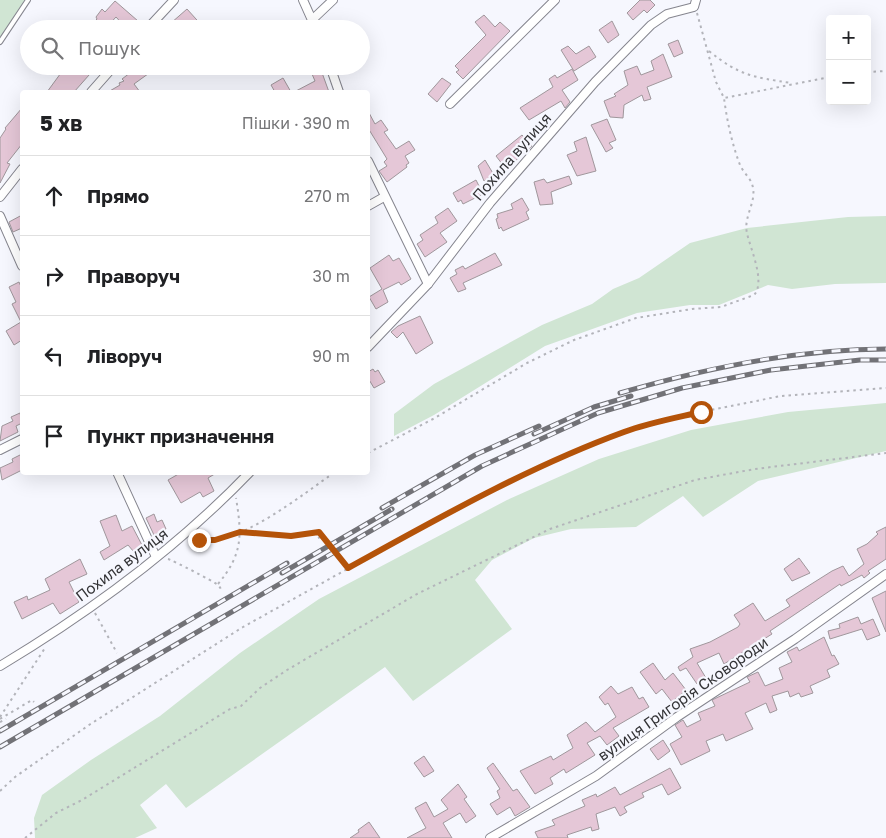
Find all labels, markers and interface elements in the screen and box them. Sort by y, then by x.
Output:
map controls [826,15,871,105]
button: + [826,15,871,60]
search box [20,20,370,75]
icon: search [38,34,66,62]
text: Пошук [78,36,141,59]
button: − [826,60,871,105]
street label: Похила вулиця [468,109,554,204]
text: 5 хв [40,110,82,136]
text: Пішки · 390 m [242,113,350,133]
icon: ahead [40,182,68,210]
text: Прямо [87,184,149,207]
text: 270 m [304,186,350,206]
icon: right [40,262,68,290]
text: Праворуч [87,264,180,287]
text: 30 m [313,266,350,286]
icon: left [40,342,68,370]
text: Ліворуч [87,344,162,367]
text: 90 m [312,346,350,366]
route start [690,401,713,424]
icon: arrive [40,422,68,450]
text: Пункт призначення [87,424,274,447]
street label: Похила вулиця [72,524,171,605]
route end [188,529,211,552]
street label: вулиця Григорія Сковороди [594,632,771,764]

